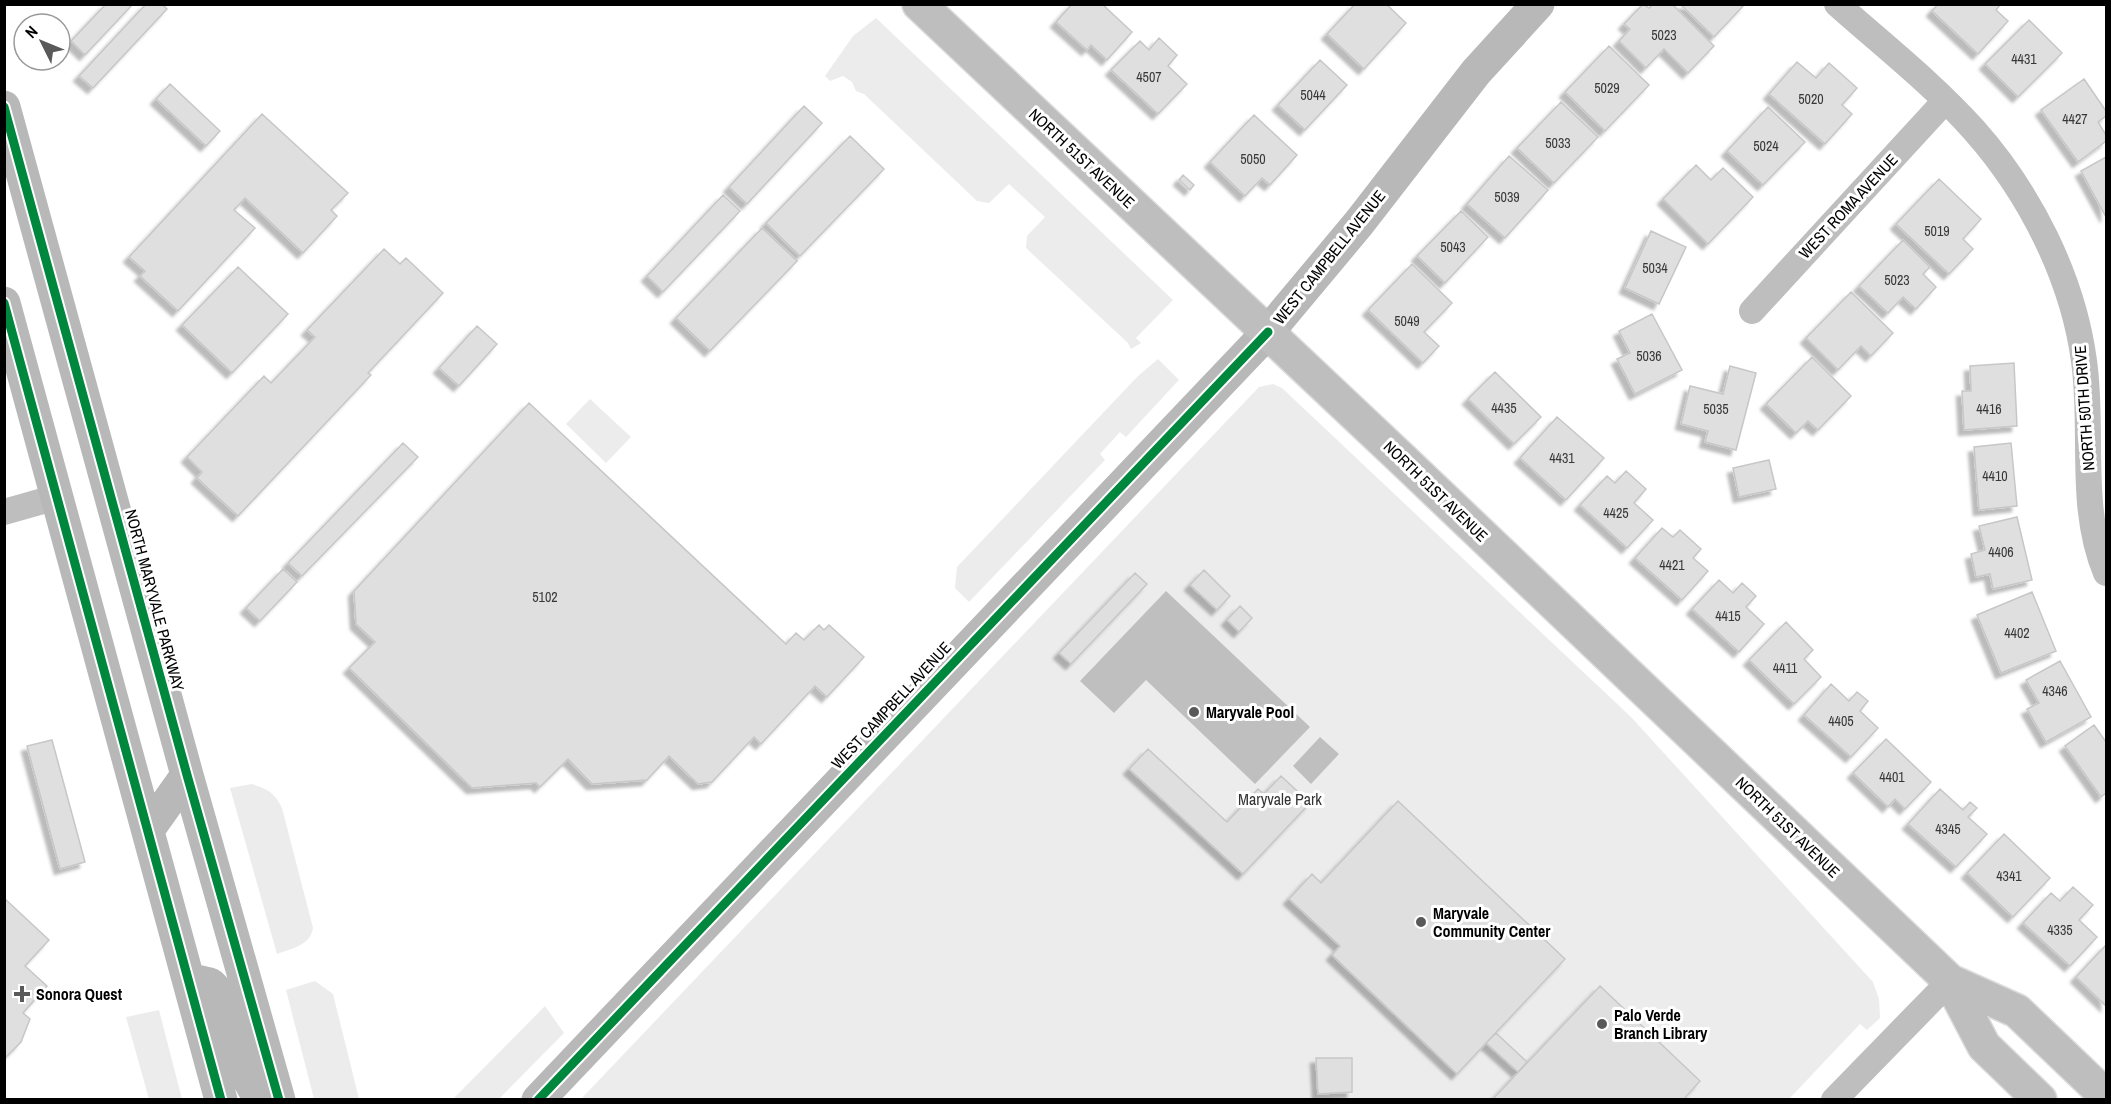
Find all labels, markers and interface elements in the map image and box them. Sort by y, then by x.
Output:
north arrow [12,12,72,72]
text: N [20,21,42,43]
house number: 5023 [1651,26,1677,44]
house number: 4431 [2011,50,2037,68]
house number: 4507 [1136,68,1162,86]
house number: 5029 [1594,79,1620,97]
house number: 5044 [1300,86,1326,104]
house number: 5020 [1798,90,1824,108]
street label: NORTH 51ST AVENUE [1024,103,1140,213]
house number: 4427 [2062,110,2088,128]
house number: 5033 [1545,134,1571,152]
house number: 5024 [1753,137,1779,155]
street label: WEST ROMA AVENUE [1794,149,1902,263]
house number: 5050 [1240,150,1266,168]
street label: WEST CAMPBELL AVENUE [1268,185,1390,329]
house number: 5039 [1494,188,1520,206]
house number: 5019 [1924,222,1950,240]
house number: 5043 [1440,238,1466,256]
house number: 5034 [1642,259,1668,277]
house number: 5023 [1884,271,1910,289]
house number: 5049 [1394,312,1420,330]
street label: NORTH 50TH DRIVE [2069,344,2099,472]
house number: 5036 [1636,347,1662,365]
house number: 4435 [1491,399,1517,417]
house number: 5035 [1703,400,1729,418]
house number: 4416 [1976,400,2002,418]
street label: NORTH 51ST AVENUE [1379,435,1493,547]
house number: 4431 [1549,449,1575,467]
house number: 4410 [1982,467,2008,485]
house number: 4425 [1603,504,1629,522]
street label: NORTH MARYVALE PARKWAY [120,507,190,693]
house number: 4406 [1988,543,2014,561]
house number: 4421 [1659,556,1685,574]
house number: 5102 [532,588,558,606]
house number: 4415 [1715,607,1741,625]
house number: 4402 [2004,624,2030,642]
street label: WEST CAMPBELL AVENUE [826,637,956,773]
house number: 4411 [1773,659,1798,677]
house number: 4346 [2042,682,2068,700]
place label: Maryvale Pool [1206,701,1294,723]
marker: Maryvale Pool [1187,705,1201,719]
house number: 4405 [1828,712,1854,730]
house number: 4401 [1879,768,1905,786]
street label: NORTH 51ST AVENUE [1731,771,1845,883]
park label: Maryvale Park [1238,788,1322,810]
house number: 4345 [1935,820,1961,838]
house number: 4341 [1996,867,2022,885]
place label: Maryvale Community Center [1433,902,1551,942]
marker: Maryvale Community Center [1414,915,1428,929]
house number: 4335 [2047,921,2073,939]
place label: Sonora Quest [36,983,123,1005]
marker: Sonora Quest [13,985,31,1003]
place label: Palo Verde Branch Library [1614,1004,1708,1044]
marker: Palo Verde Branch Library [1595,1017,1609,1031]

